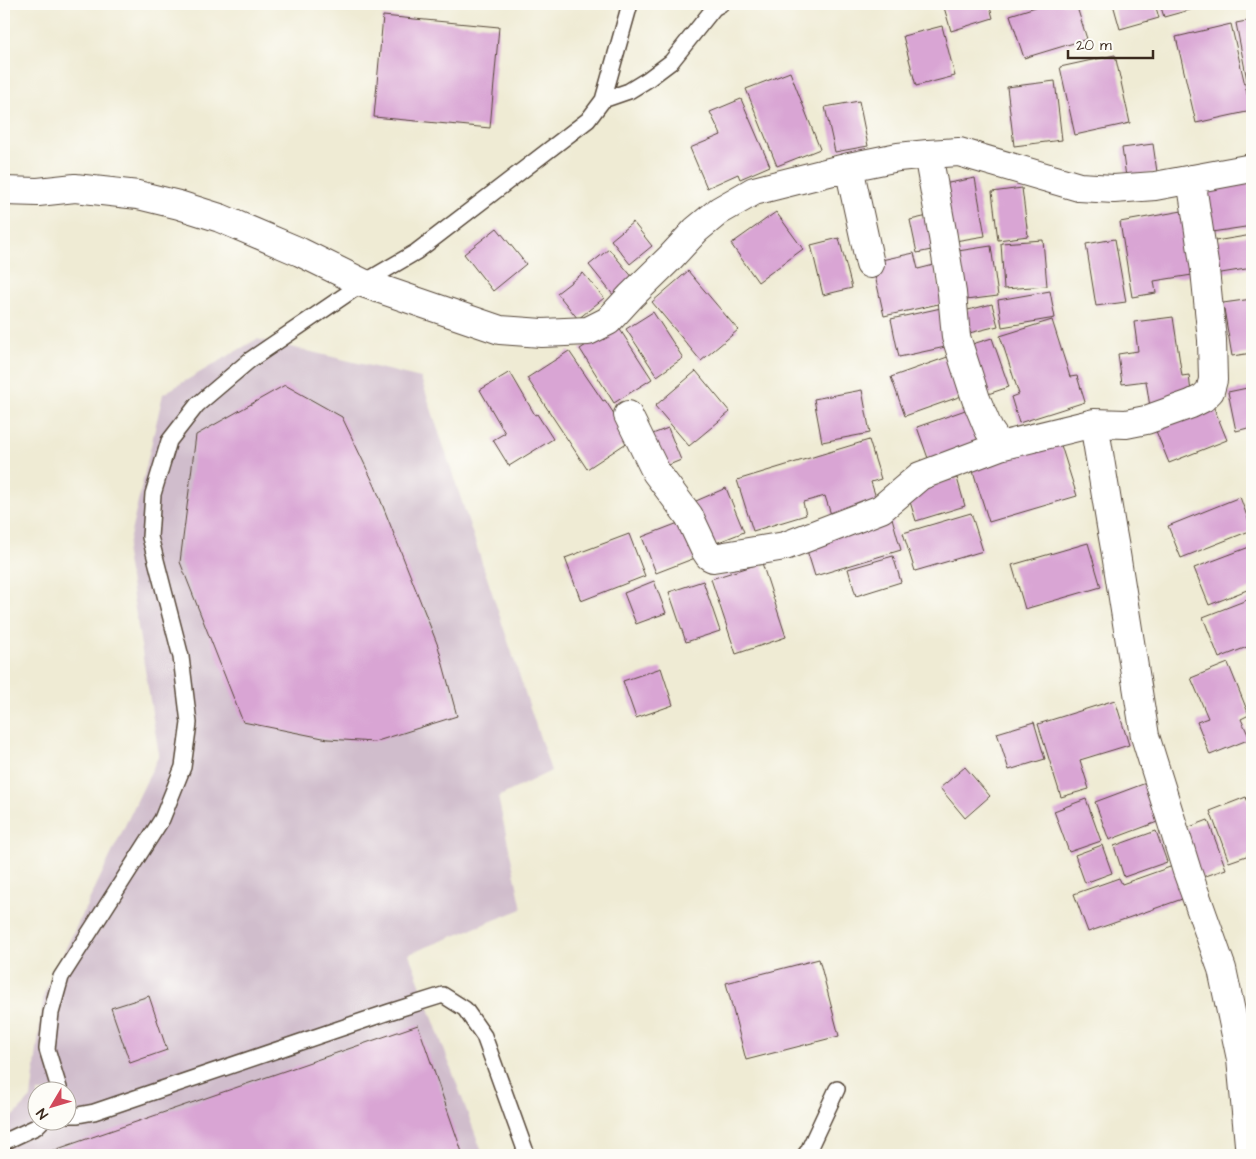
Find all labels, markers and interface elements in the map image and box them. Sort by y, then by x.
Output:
scale bar [1068,28,1154,60]
text: 20 m [1076,35,1112,56]
north arrow [28,1082,78,1132]
text: N [32,1104,53,1123]

